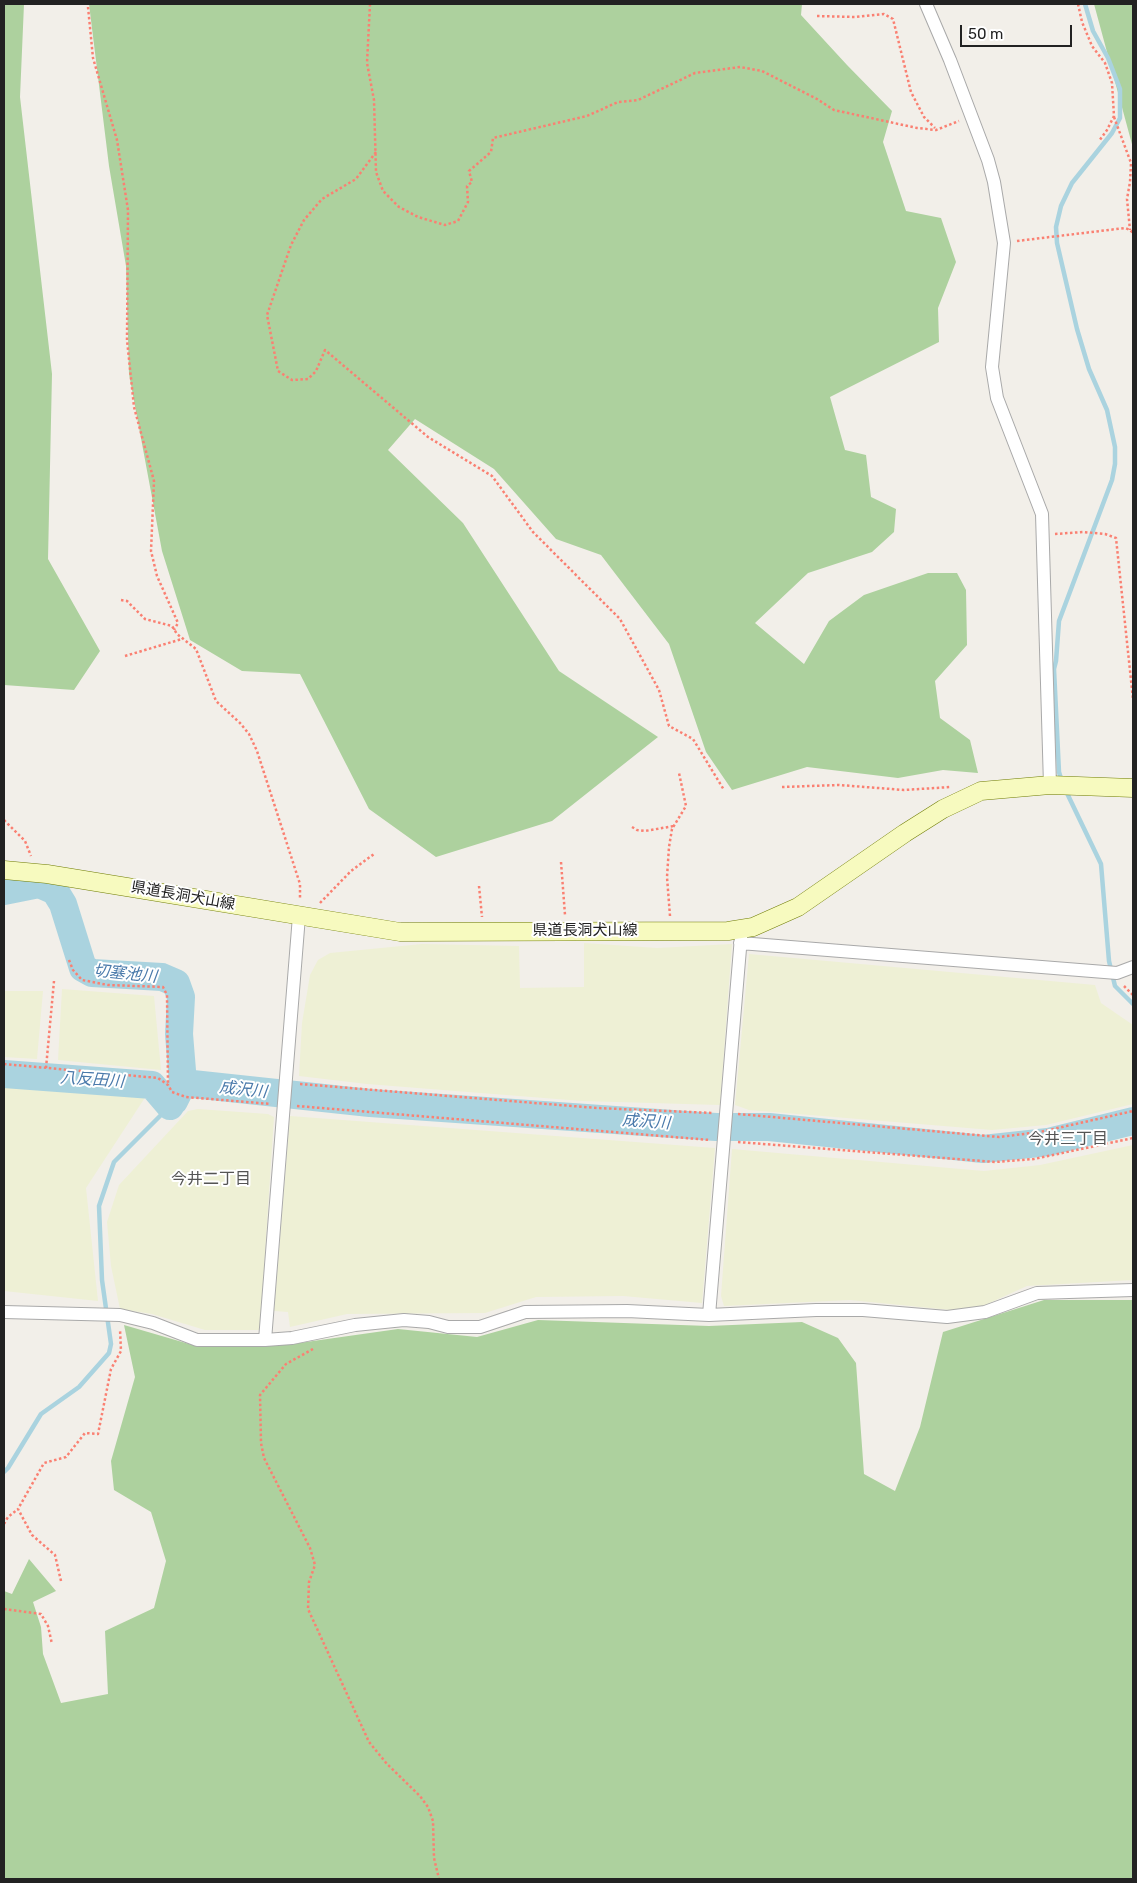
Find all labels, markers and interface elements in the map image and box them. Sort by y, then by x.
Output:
scale bar [962,15,1074,47]
text: 50 m [968,25,1003,43]
street label: 県道長洞犬山線 [130,878,236,914]
street label: 県道長洞犬山線 [533,922,637,940]
water label: 切塞池川 [92,961,158,987]
water label: 八反田川 [59,1068,125,1092]
water label: 成沢川 [218,1078,268,1102]
water label: 成沢川 [621,1111,671,1133]
district label: 今井三丁目 [1028,1129,1108,1149]
district label: 今井二丁目 [171,1169,251,1189]

